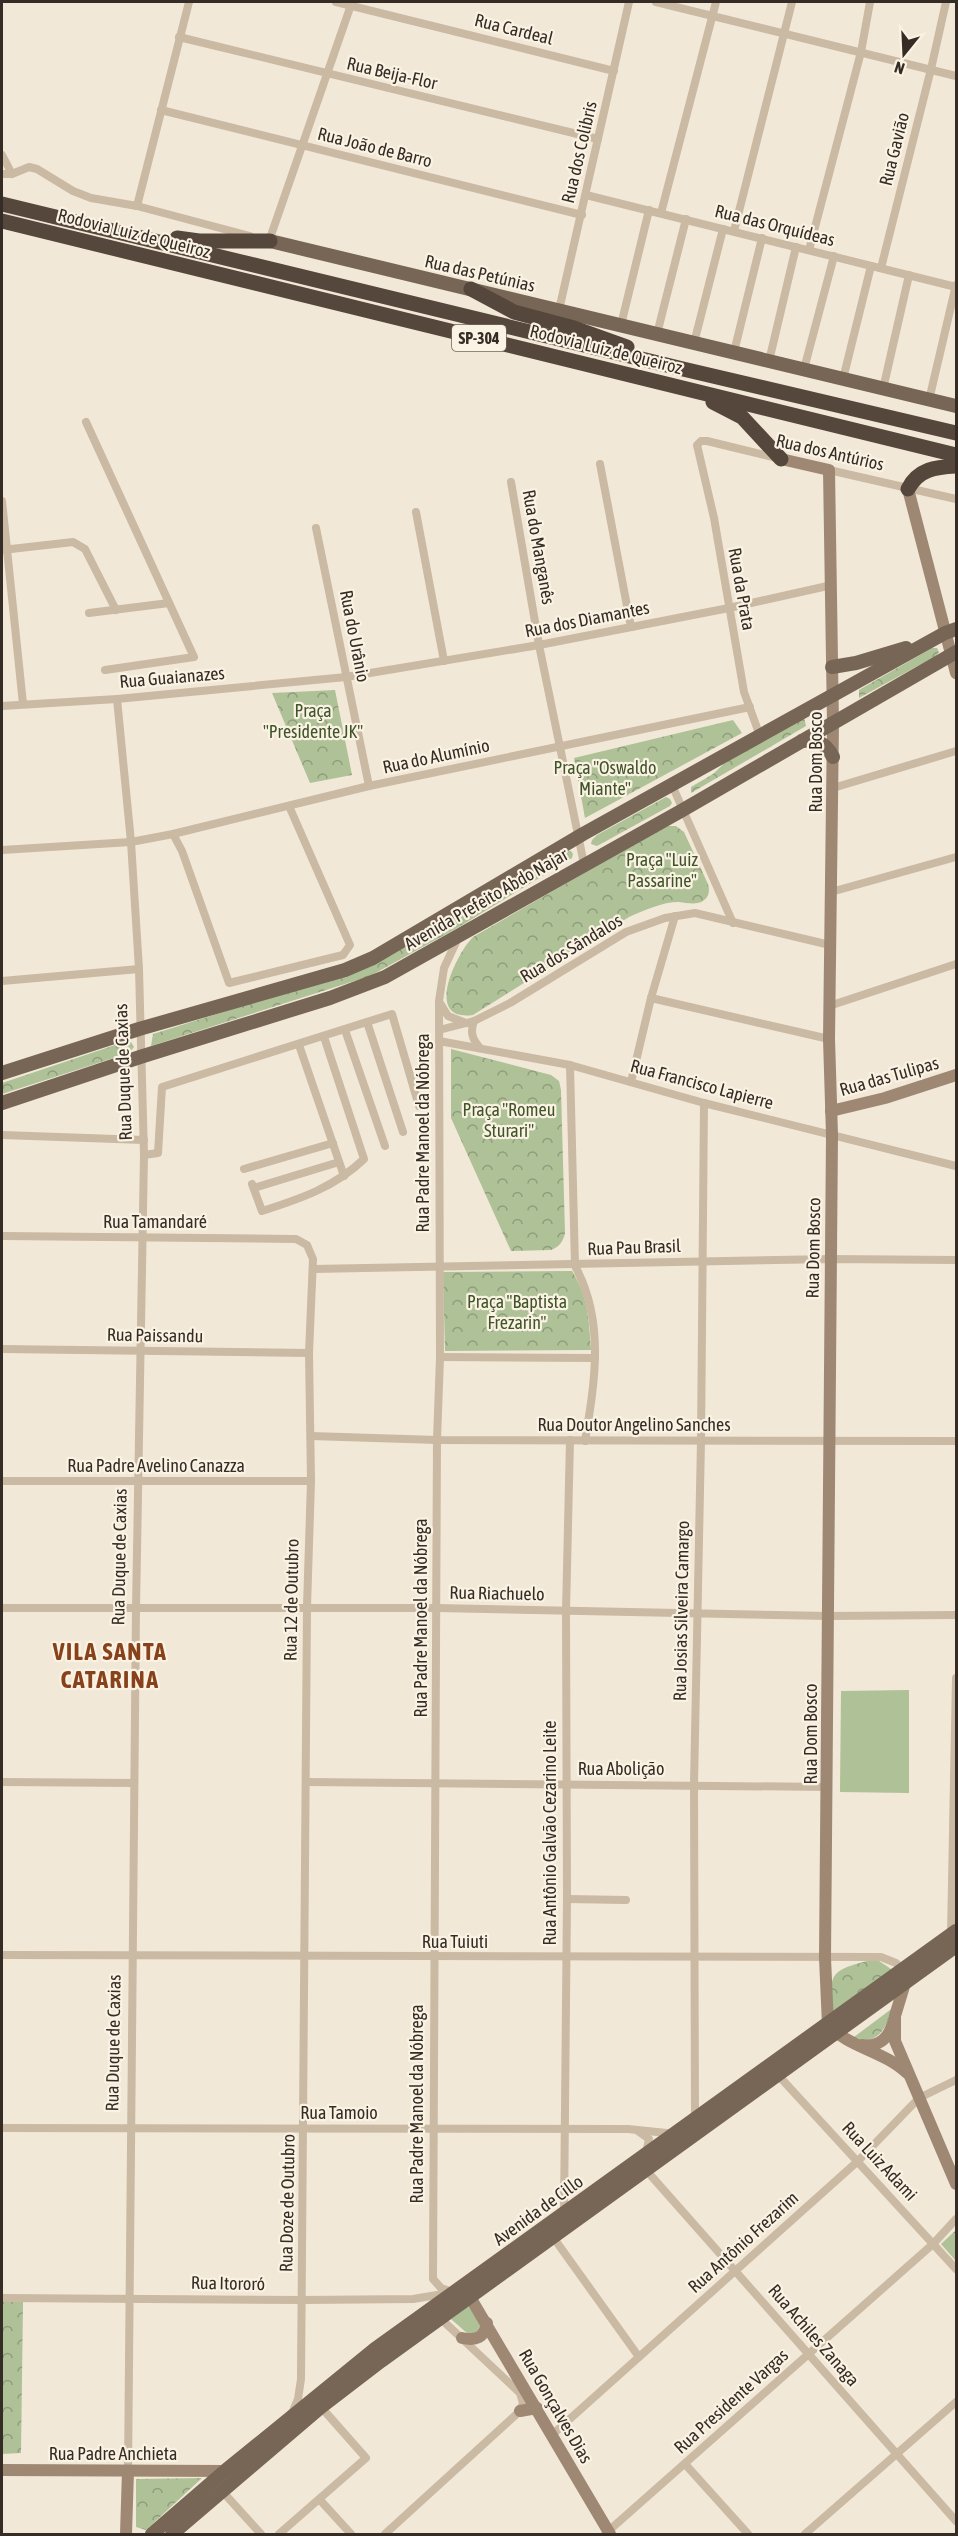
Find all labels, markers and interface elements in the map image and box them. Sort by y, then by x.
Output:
street label: Rua Cardeal [473,9,556,49]
north arrow [874,24,934,84]
street label: Rua Beija-Flor [345,52,440,94]
text: N [892,58,907,78]
street label: Rua dos Colibris [557,99,601,205]
street label: Rua Gavião [875,110,913,188]
street label: Rua João de Barro [316,123,434,171]
street label: Rua das Orquídeas [713,200,837,250]
street label: Rodovia Luiz de Queiroz [56,204,213,262]
street label: Rua das Petúnias [423,250,537,296]
street label: Rodovia Luiz de Queiroz [528,320,685,378]
road number: SP-304 [452,325,506,351]
street label: Rua dos Antúrios [774,429,886,475]
street label: Rua do Manganês [519,488,559,606]
street label: Rua da Prata [724,546,760,632]
street label: Rua do Urânio [336,588,374,684]
street label: Rua dos Diamantes [523,597,651,641]
street label: Rua Guaianazes [118,662,226,692]
park label: Praça "Presidente JK" [263,700,363,742]
street label: Rua Dom Bosco [805,712,826,812]
street label: Rua do Alumínio [381,734,491,778]
park label: Praça "Oswaldo Miante" [554,757,656,799]
street label: Avenida Prefeito Abdo Najar [400,843,572,954]
park label: Praça "Luiz Passarine" [626,849,698,891]
street label: Rua dos Sândalos [516,909,626,987]
street label: Rua Duque de Caxias [110,1003,136,1141]
street label: Rua Padre Manoel da Nóbrega [412,1033,433,1233]
street label: Rua das Tulipas [837,1052,941,1100]
street label: Rua Francisco Lapierre [628,1055,776,1113]
park label: Praça "Romeu Sturari" [463,1099,555,1141]
street label: Rua Dom Bosco [802,1197,824,1299]
street label: Rua Tamandaré [103,1211,207,1232]
street label: Rua Pau Brasil [587,1235,681,1259]
park label: Praça "Baptista Frezarin" [467,1291,567,1333]
street label: Rua Paissandu [107,1324,203,1346]
street label: Rua Doutor Angelino Sanches [537,1414,731,1435]
street label: Rua Padre Avelino Canazza [67,1455,245,1476]
street label: Rua Duque de Caxias [107,1488,131,1626]
street label: Rua Padre Manoel da Nóbrega [410,1518,431,1718]
street label: Rua Josias Silveira Camargo [669,1521,693,1701]
street label: Rua 12 de Outubro [279,1539,303,1661]
street label: Rua Riachuelo [449,1582,545,1604]
district label: VILA SANTA CATARINA [52,1638,167,1693]
street label: Rua Dom Bosco [800,1684,821,1784]
street label: Rua Antônio Galvão Cezarino Leite [539,1720,560,1946]
street label: Rua Abolição [578,1758,664,1779]
street label: Rua Tuiuti [422,1931,488,1952]
street label: Rua Duque de Caxias [101,1974,125,2112]
street label: Rua Padre Manoel da Nóbrega [406,2004,427,2204]
street label: Rua Tamoio [300,2102,378,2123]
street label: Rua Luiz Adami [838,2117,922,2205]
street label: Rua Doze de Outubro [275,2134,299,2272]
street label: Avenida de Cillo [489,2170,587,2250]
street label: Rua Antônio Frezarim [684,2187,802,2297]
street label: Rua Itororó [191,2272,265,2294]
street label: Rua Achiles Zanaga [764,2280,864,2390]
street label: Rua Presidente Vargas [670,2344,792,2458]
street label: Rua Gonçalves Dias [515,2345,597,2467]
street label: Rua Padre Anchieta [49,2443,177,2464]

